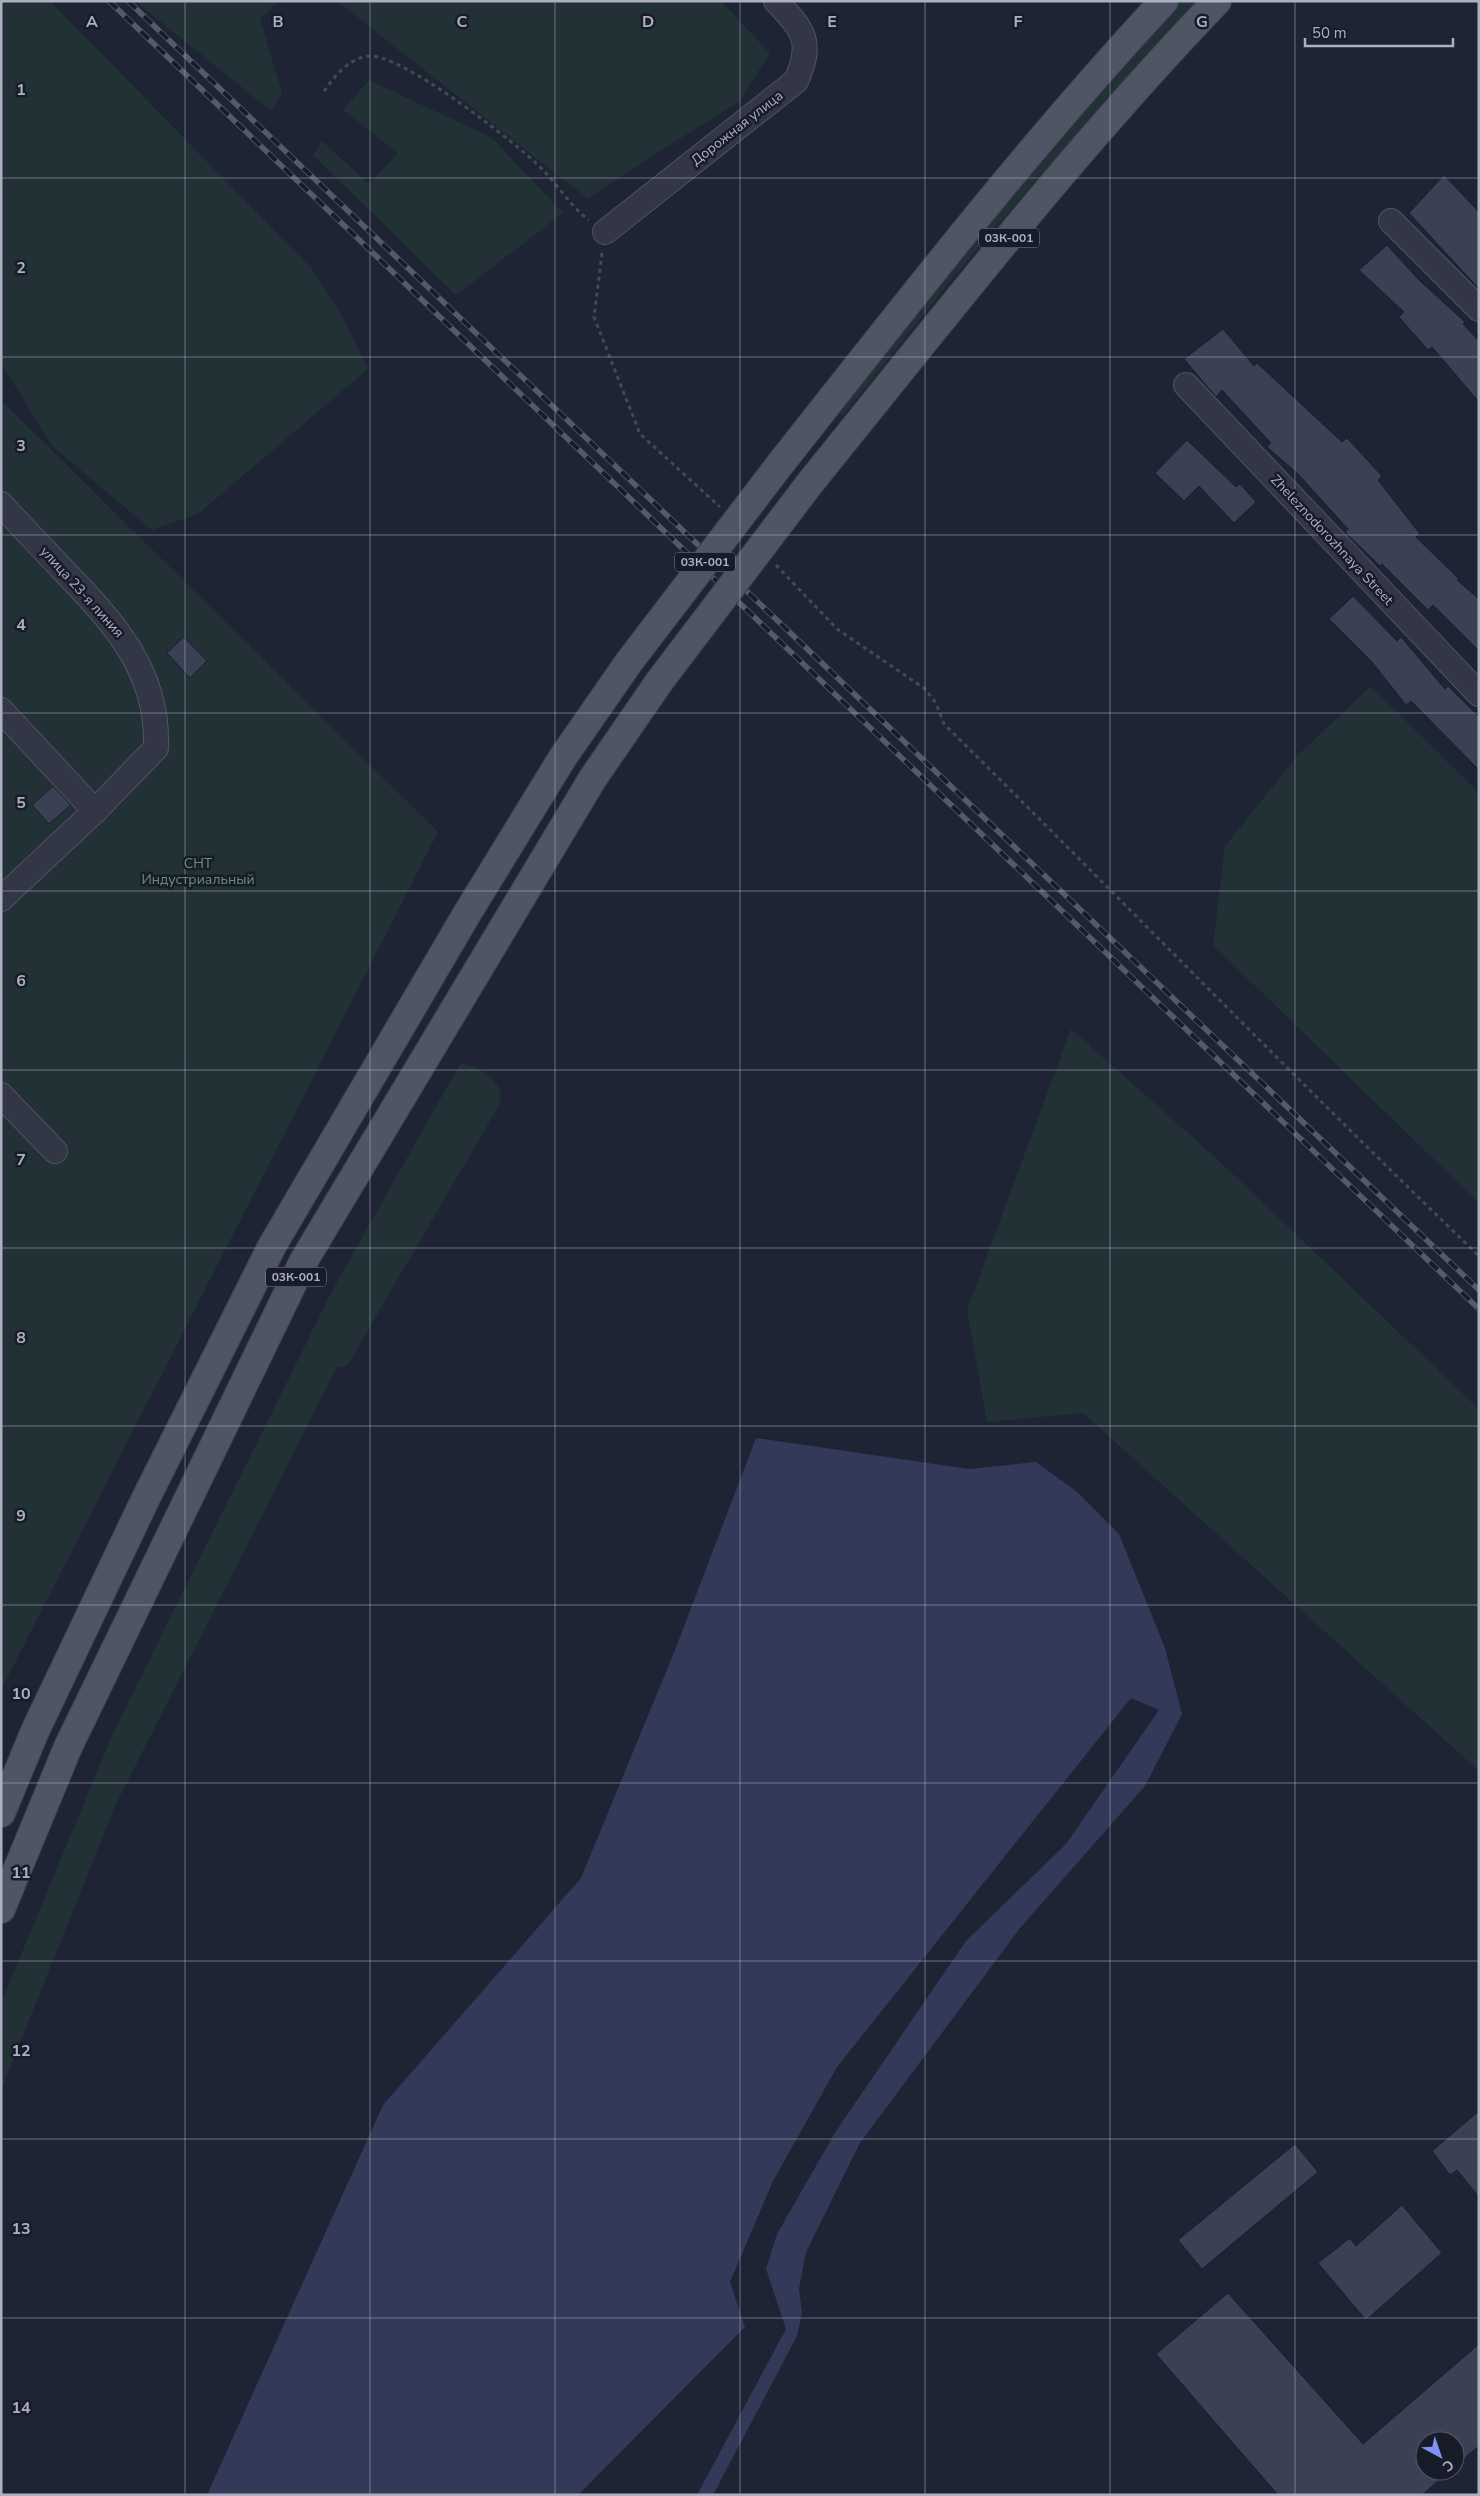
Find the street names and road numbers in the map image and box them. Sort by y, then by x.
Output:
street label: Дорожная улица [687,86,787,170]
road number: 03К-001 [979,228,1039,248]
street label: Zheleznodorozhnaya Street [1266,471,1398,609]
street label: улица 23-я линия [36,542,128,642]
road number: 03К-001 [675,552,735,572]
road number: 03К-001 [266,1268,326,1286]

